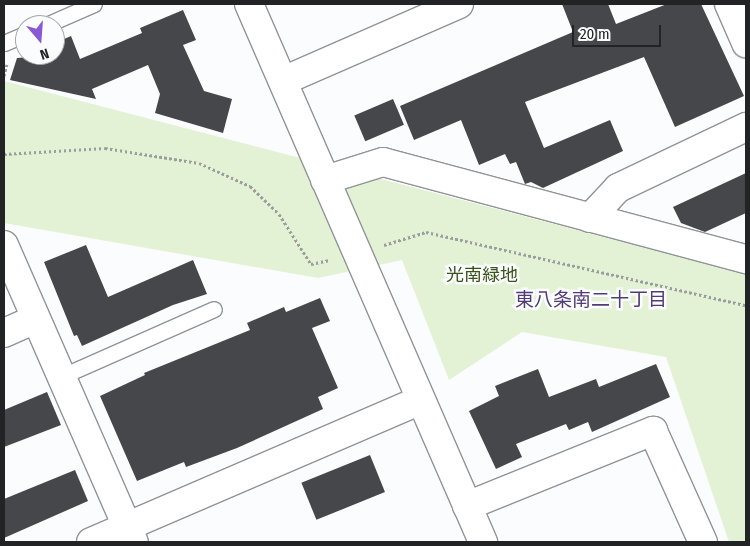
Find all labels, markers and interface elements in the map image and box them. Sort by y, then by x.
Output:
north arrow [15,15,65,65]
scale bar [575,15,664,47]
text: 20 m [580,25,610,43]
text: N [38,44,51,63]
park label: 光南緑地 [446,264,518,286]
district label: 東八条南二十丁目 [515,289,667,311]

